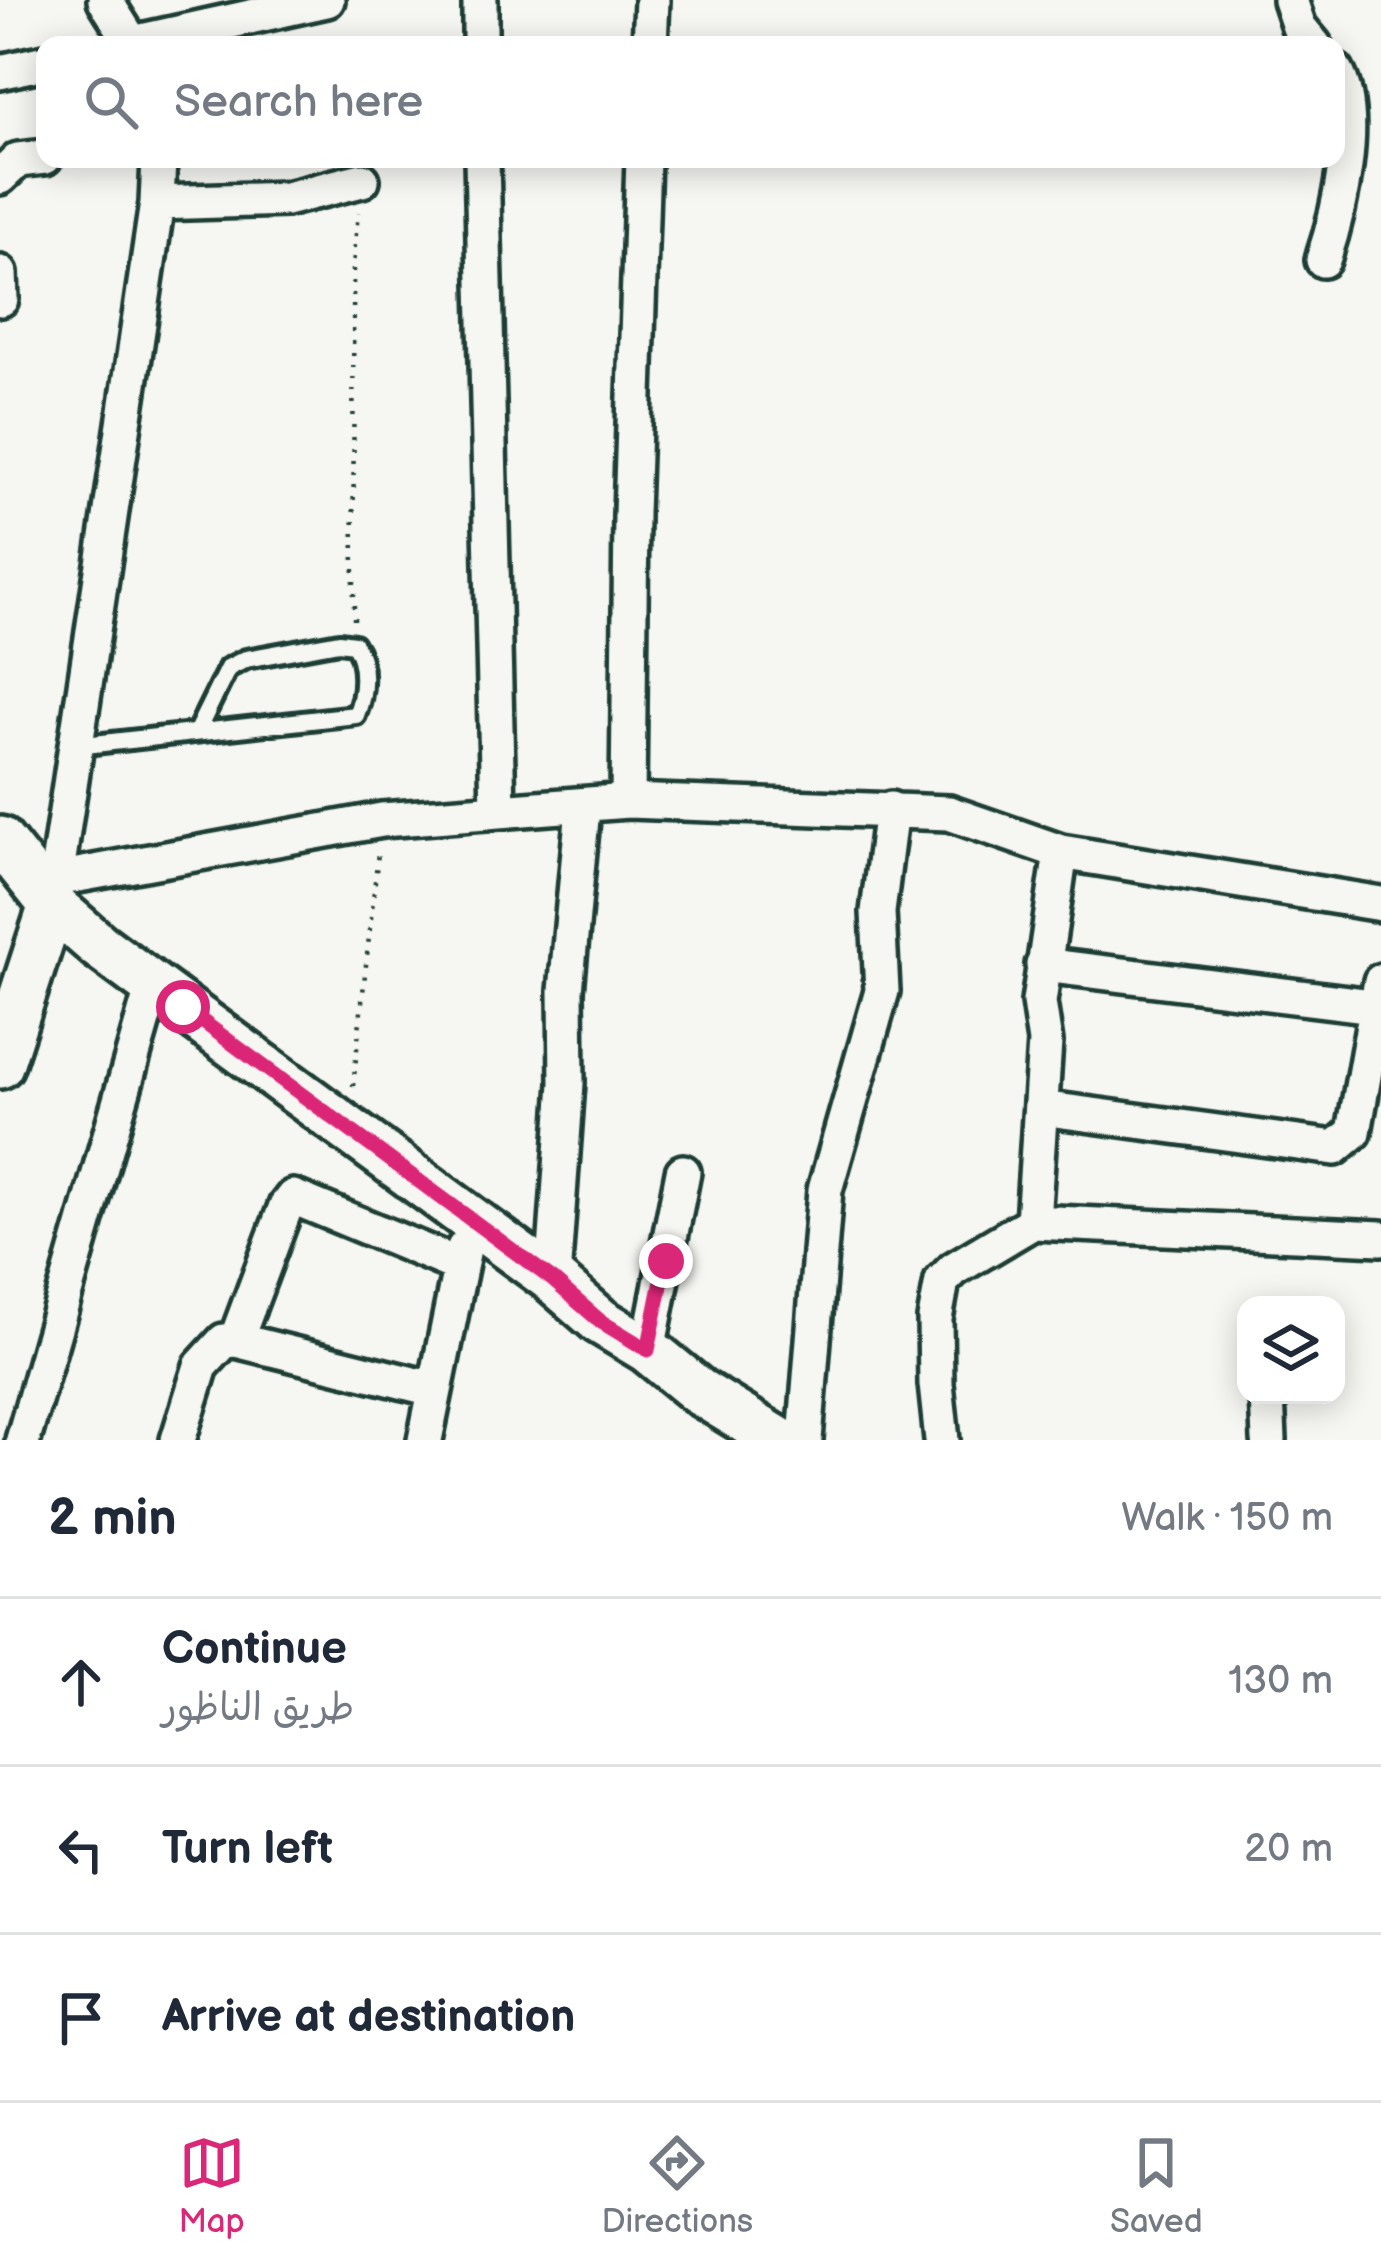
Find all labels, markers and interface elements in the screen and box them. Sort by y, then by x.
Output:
search box [36,36,1345,168]
icon: search [78,69,144,135]
text: Search here [174,75,423,130]
route start [156,980,210,1034]
route end [639,1234,693,1288]
map controls [1237,1296,1345,1404]
button: layers [1237,1296,1345,1404]
text: 2 min [48,1488,177,1549]
text: Walk · 150 m [1121,1495,1333,1542]
text: Continue [162,1622,347,1677]
icon: ahead [48,1649,114,1715]
text: 130 m [1228,1658,1333,1705]
text: طريق الناظور [162,1685,354,1732]
icon: left [48,1817,114,1883]
text: Turn left [162,1822,333,1877]
text: 20 m [1244,1826,1333,1873]
icon: arrive [48,1985,114,2051]
text: Arrive at destination [162,1990,575,2045]
tab: Map [178,2130,245,2242]
tab: Directions [601,2130,753,2242]
tab: Saved [1110,2130,1203,2242]

